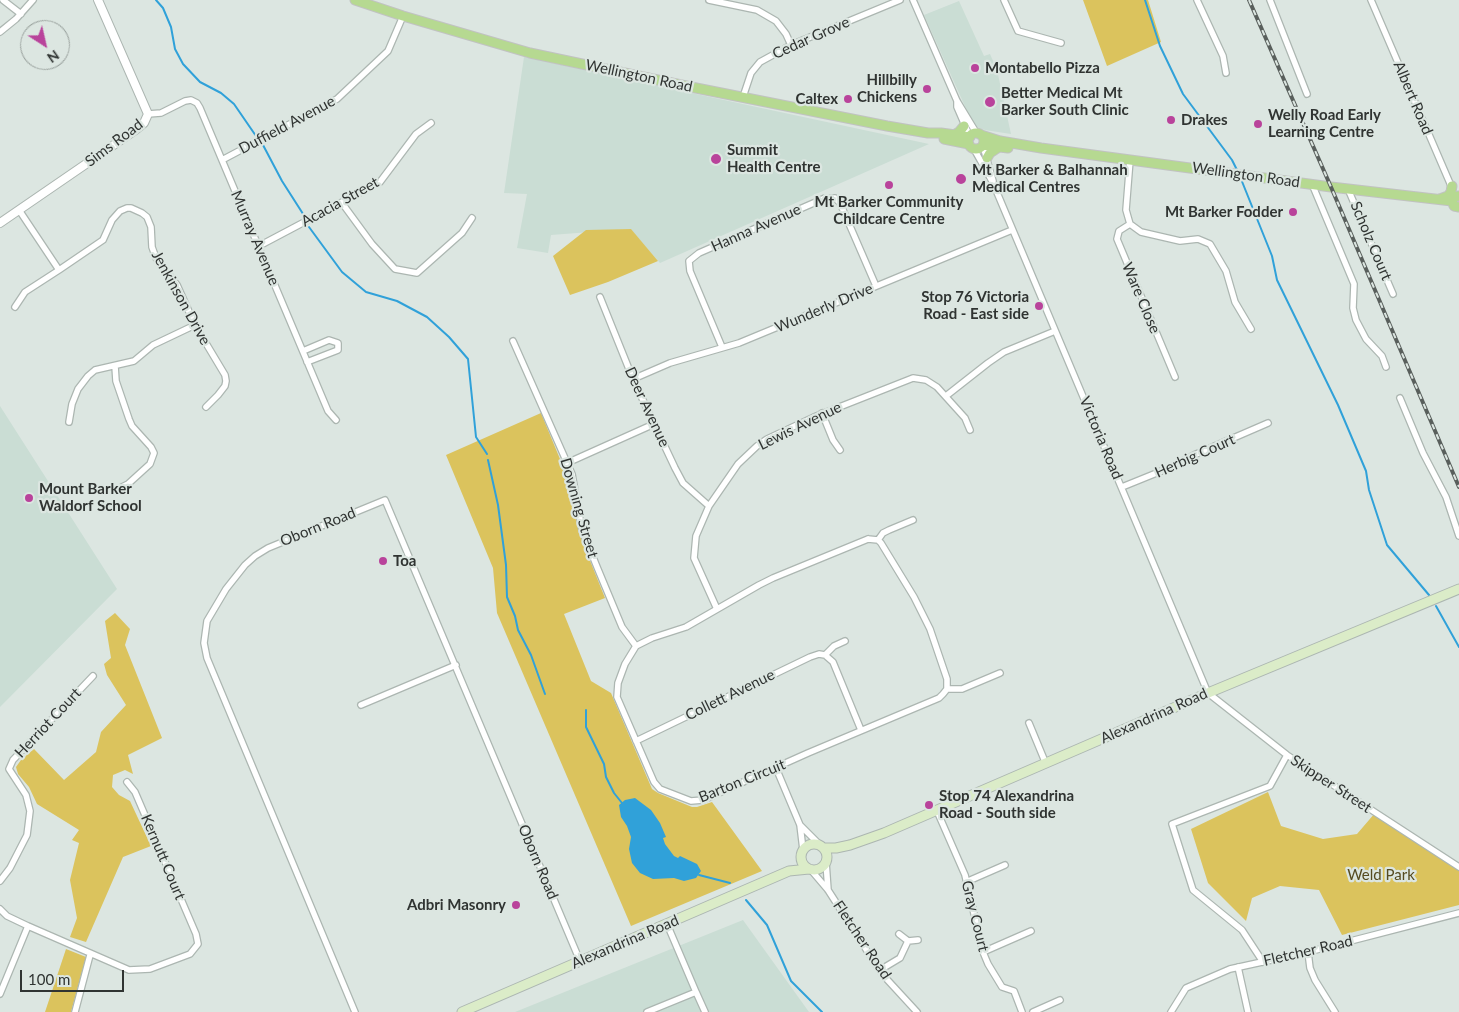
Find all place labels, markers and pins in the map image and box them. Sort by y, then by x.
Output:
place label: Montabello Pizza [985,59,1100,77]
marker: Montabello Pizza [969,62,981,74]
place label: Hillbilly Chickens [857,71,917,106]
marker: Hillbilly Chickens [921,83,933,95]
place label: Better Medical Mt Barker South Clinic [1001,84,1129,119]
place label: Caltex [795,90,838,108]
marker: Caltex [842,93,854,105]
marker: Better Medical Mt Barker South Clinic [983,95,997,109]
place label: Welly Road Early Learning Centre [1268,106,1381,141]
place label: Drakes [1181,111,1228,129]
marker: Drakes [1165,114,1177,126]
marker: Welly Road Early Learning Centre [1252,118,1264,130]
place label: Summit Health Centre [727,141,820,176]
marker: Summit Health Centre [709,152,723,166]
place label: Mt Barker & Balhannah Medical Centres [972,161,1128,196]
marker: Mt Barker & Balhannah Medical Centres [954,172,968,186]
marker: Mt Barker Community Childcare Centre [883,179,895,191]
place label: Mt Barker Community Childcare Centre [815,193,963,228]
place label: Mt Barker Fodder [1165,203,1283,221]
marker: Mt Barker Fodder [1287,206,1299,218]
place label: Stop 76 Victoria Road - East side [921,288,1029,323]
marker: Stop 76 Victoria Road - East side [1033,300,1045,312]
place label: Mount Barker Waldorf School [39,480,142,515]
marker: Mount Barker Waldorf School [23,492,35,504]
place label: Toa [393,552,416,570]
marker: Toa [377,555,389,567]
place label: Stop 74 Alexandrina Road - South side [939,787,1074,822]
marker: Stop 74 Alexandrina Road - South side [923,799,935,811]
place label: Adbri Masonry [407,896,506,914]
marker: Adbri Masonry [510,899,522,911]

